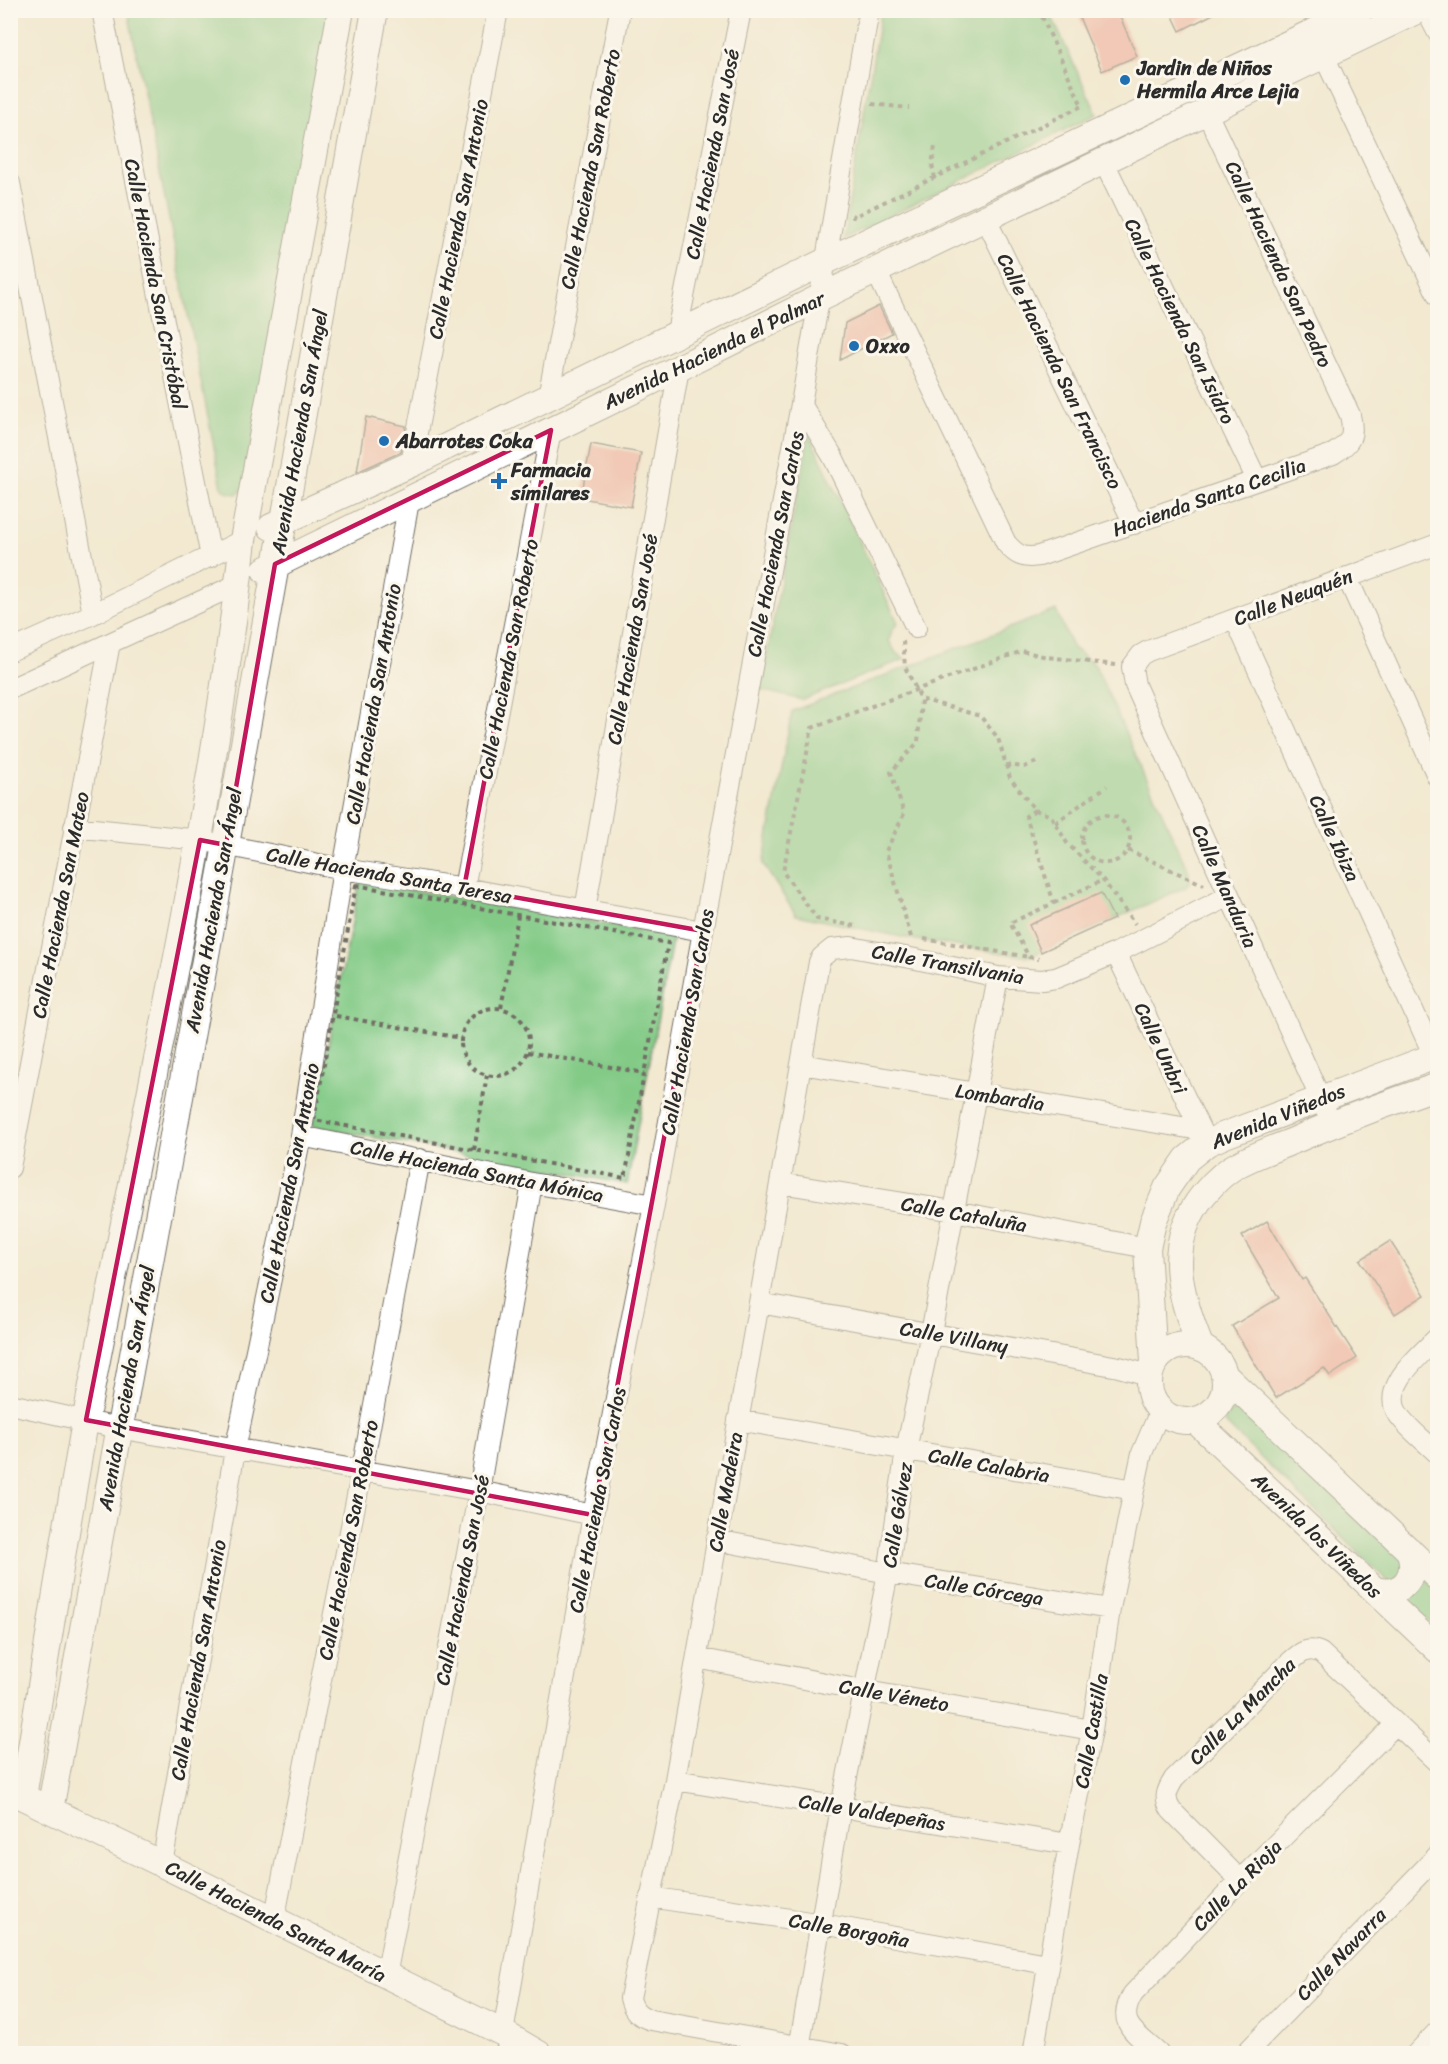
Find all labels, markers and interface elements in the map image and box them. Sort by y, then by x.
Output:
street label: Calle Hacienda San Roberto [550,46,631,292]
street label: Calle Hacienda San José [675,46,750,262]
place label: Jardin de Niños Hermila Arce Lejia [1136,51,1299,109]
marker: Jardin de Niños Hermila Arce Lejia [1118,73,1132,87]
street label: Calle Hacienda San Antonio [418,96,499,342]
street label: Calle Hacienda San Pedro [1215,155,1342,374]
street label: Calle Hacienda San Cristóbal [114,156,197,414]
street label: Calle Hacienda San Isidro [1114,212,1245,430]
street label: Calle Hacienda San Francisco [987,247,1132,495]
street label: Avenida Hacienda el Palmar [596,281,833,420]
street label: Avenida Hacienda San Ángel [260,305,339,559]
place label: Oxxo [866,329,910,364]
marker: Oxxo [847,339,861,353]
place label: Abarrotes Coka [395,424,534,459]
street label: Calle Hacienda San Carlos [736,428,815,660]
marker: Abarrotes Coka [377,434,391,448]
street label: Hacienda Santa Cecilia [1108,448,1311,547]
place label: Farmacia símilares [510,453,591,511]
marker: Farmacia símilares [492,474,506,488]
street label: Calle Hacienda San José [597,531,668,747]
street label: Calle Hacienda San Roberto [468,536,549,782]
street label: Calle Neuquén [1228,559,1358,636]
street label: Calle Hacienda San Antonio [335,581,412,827]
street label: Avenida Hacienda San Ángel [174,783,253,1037]
street label: Calle Hacienda San Mateo [21,789,100,1021]
street label: Calle Ibiza [1299,789,1370,888]
street label: Calle Manduria [1182,819,1267,954]
street label: Calle Hacienda Santa Teresa [263,837,515,914]
street label: Calle Hacienda San Carlos [650,905,725,1138]
street label: Calle Transilvania [869,934,1027,995]
street label: Calle Unbri [1124,996,1197,1101]
street label: Calle Hacienda San Antonio [249,1060,330,1306]
street label: Lombardia [953,1073,1047,1122]
street label: Avenida Viñedos [1204,1073,1352,1160]
street label: Calle Hacienda Santa Mónica [347,1130,606,1213]
street label: Calle Cataluña [898,1186,1030,1243]
street label: Avenida Hacienda San Ángel [87,1261,166,1515]
street label: Calle Villany [897,1311,1011,1364]
street label: Calle Hacienda San Carlos [558,1384,637,1616]
street label: Calle Hacienda San Roberto [308,1417,389,1663]
street label: Calle Madeira [698,1429,753,1555]
street label: Calle Calabria [926,1438,1052,1493]
street label: Calle Gálvez [872,1459,923,1570]
street label: Avenida los Viñedos [1242,1462,1391,1608]
street label: Calle Hacienda San José [425,1472,500,1688]
street label: Calle Hacienda San Antonio [160,1537,237,1783]
street label: Calle Córcega [922,1563,1046,1616]
street label: Calle La Mancha [1180,1648,1305,1774]
street label: Calle Véneto [836,1669,952,1722]
street label: Calle Castilla [1064,1670,1119,1791]
street label: Calle Valdepeñas [796,1784,948,1841]
street label: Calle La Rioja [1184,1831,1291,1940]
street label: Calle Hacienda Santa María [159,1850,393,1992]
street label: Calle Navarra [1287,1899,1396,2009]
street label: Calle Borgoña [786,1903,913,1958]

